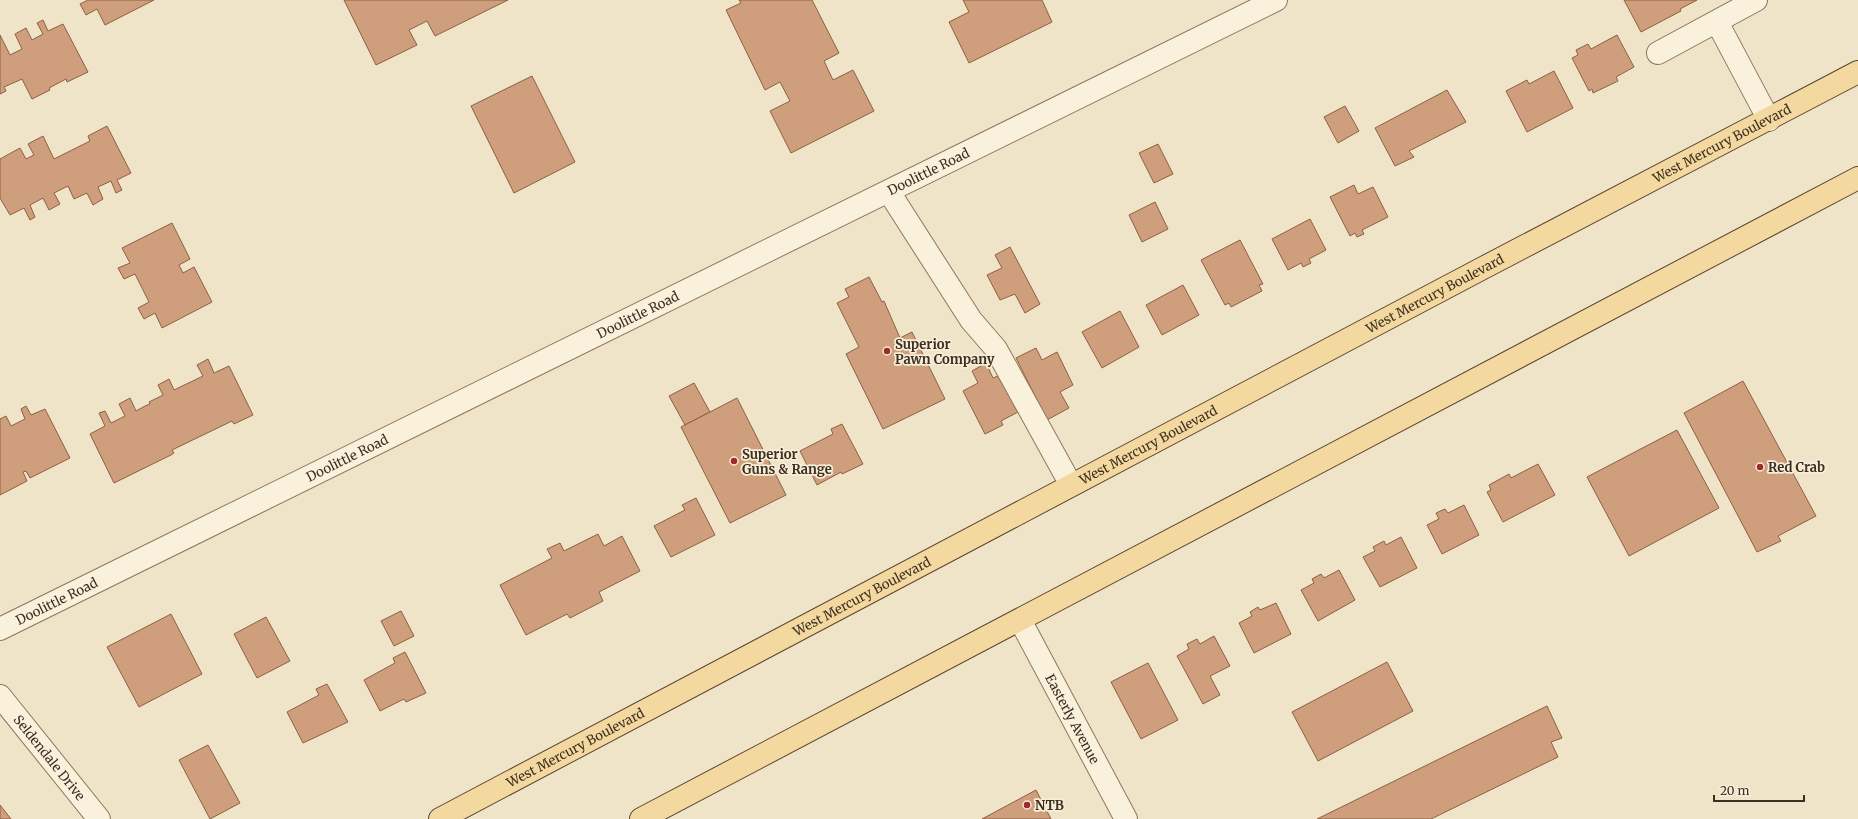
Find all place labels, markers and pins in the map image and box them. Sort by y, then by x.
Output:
place label: Superior Pawn Company [895,336,995,368]
marker: Superior Pawn Company [882,346,892,356]
place label: Superior Guns & Range [742,446,832,478]
marker: Superior Guns & Range [729,456,739,466]
place label: Red Crab [1768,459,1825,476]
marker: Red Crab [1755,462,1765,472]
place label: NTB [1035,797,1064,814]
marker: NTB [1022,800,1032,810]

